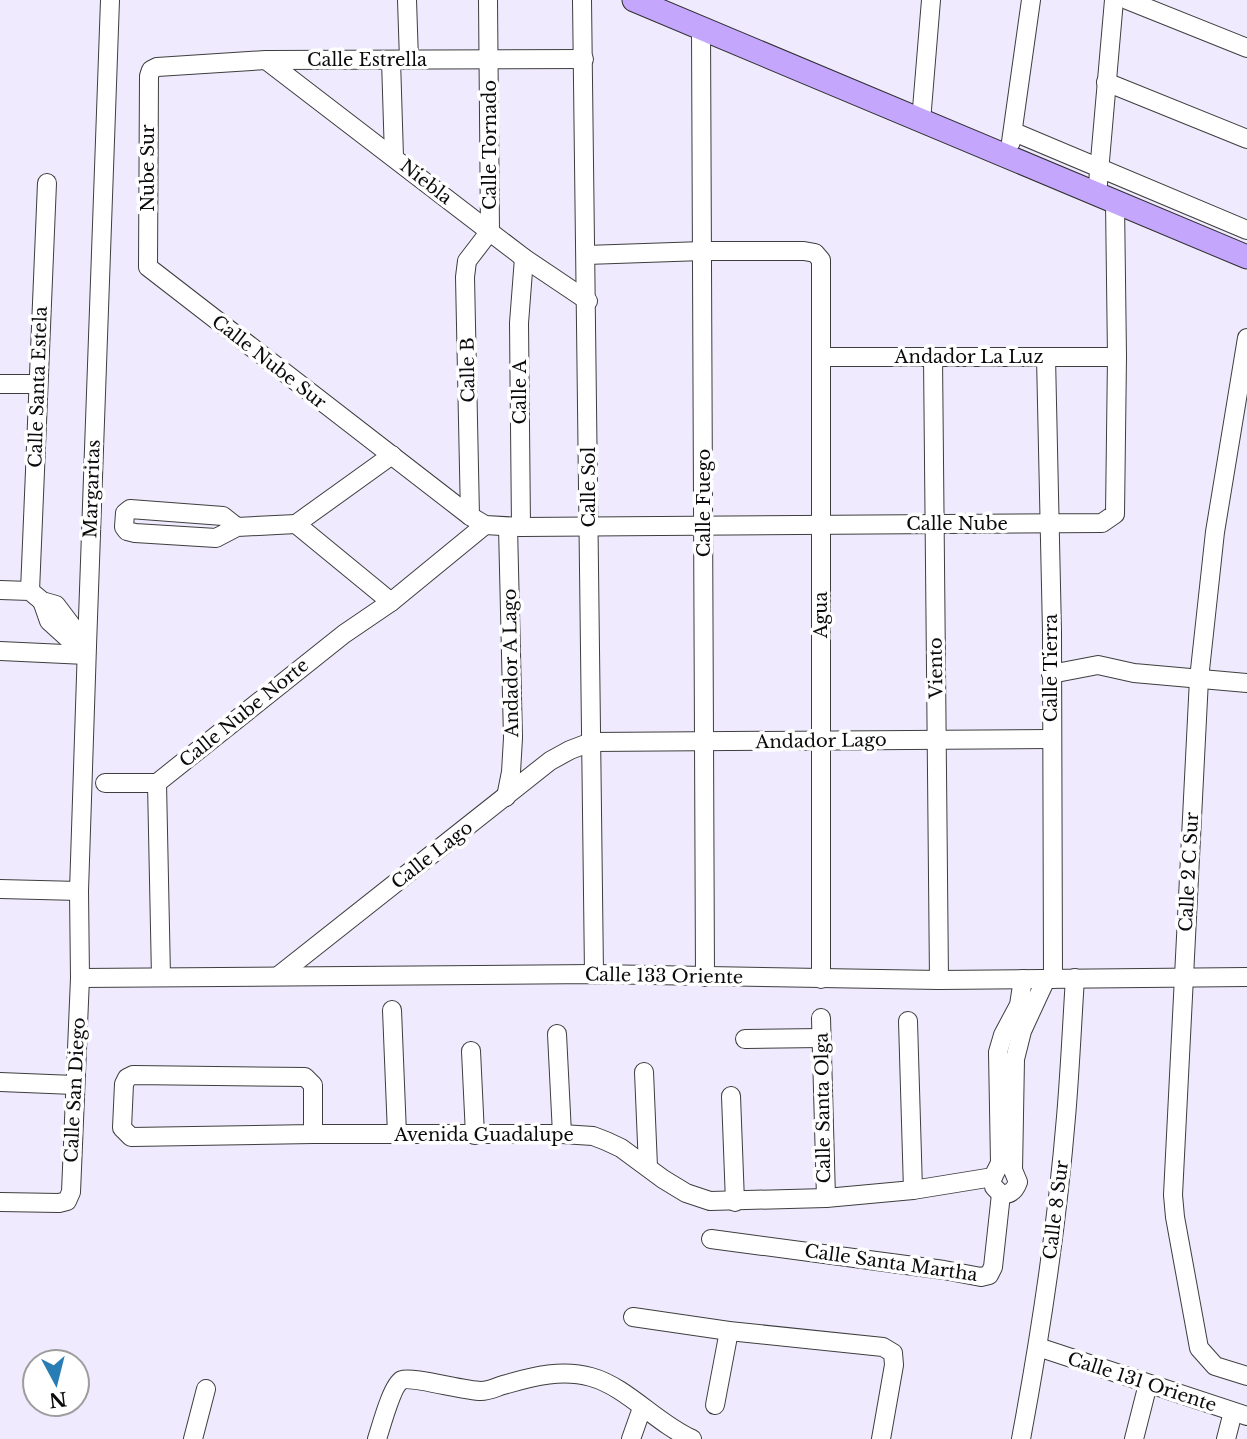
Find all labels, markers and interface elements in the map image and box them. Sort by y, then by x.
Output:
street label: Calle Estrella [307,49,427,71]
street label: Calle Tornado [479,80,501,210]
street label: Nube Sur [137,124,159,212]
street label: Niebla [396,155,456,209]
street label: Calle Santa Estela [24,306,52,468]
street label: Calle Nube Sur [207,311,331,414]
street label: Calle B [456,337,480,403]
street label: Andador La Luz [894,346,1043,368]
street label: Calle A [509,359,531,424]
street label: Margaritas [79,439,105,539]
street label: Calle Sol [578,446,600,527]
street label: Calle Fuego [693,449,715,557]
street label: Calle Nube [906,513,1008,535]
street label: Andador A Lago [499,588,523,739]
street label: Agua [810,592,832,639]
street label: Calle Tierra [1040,614,1062,722]
street label: Viento [924,637,948,700]
street label: Calle Nube Norte [175,654,313,772]
street label: Andador Lago [754,729,887,753]
street label: Calle 2 C Sur [1175,811,1203,932]
street label: Calle Lago [387,816,477,894]
street label: Calle 133 Oriente [585,964,743,988]
street label: Calle San Diego [60,1017,90,1163]
street label: Calle Santa Olga [811,1032,835,1184]
street label: Avenida Guadalupe [393,1124,574,1146]
street label: Calle 8 Sur [1039,1159,1073,1261]
street label: Calle Santa Martha [803,1240,979,1286]
north arrow [21,1348,91,1418]
street label: Calle 131 Oriente [1065,1348,1219,1416]
text: N [48,1387,68,1412]

